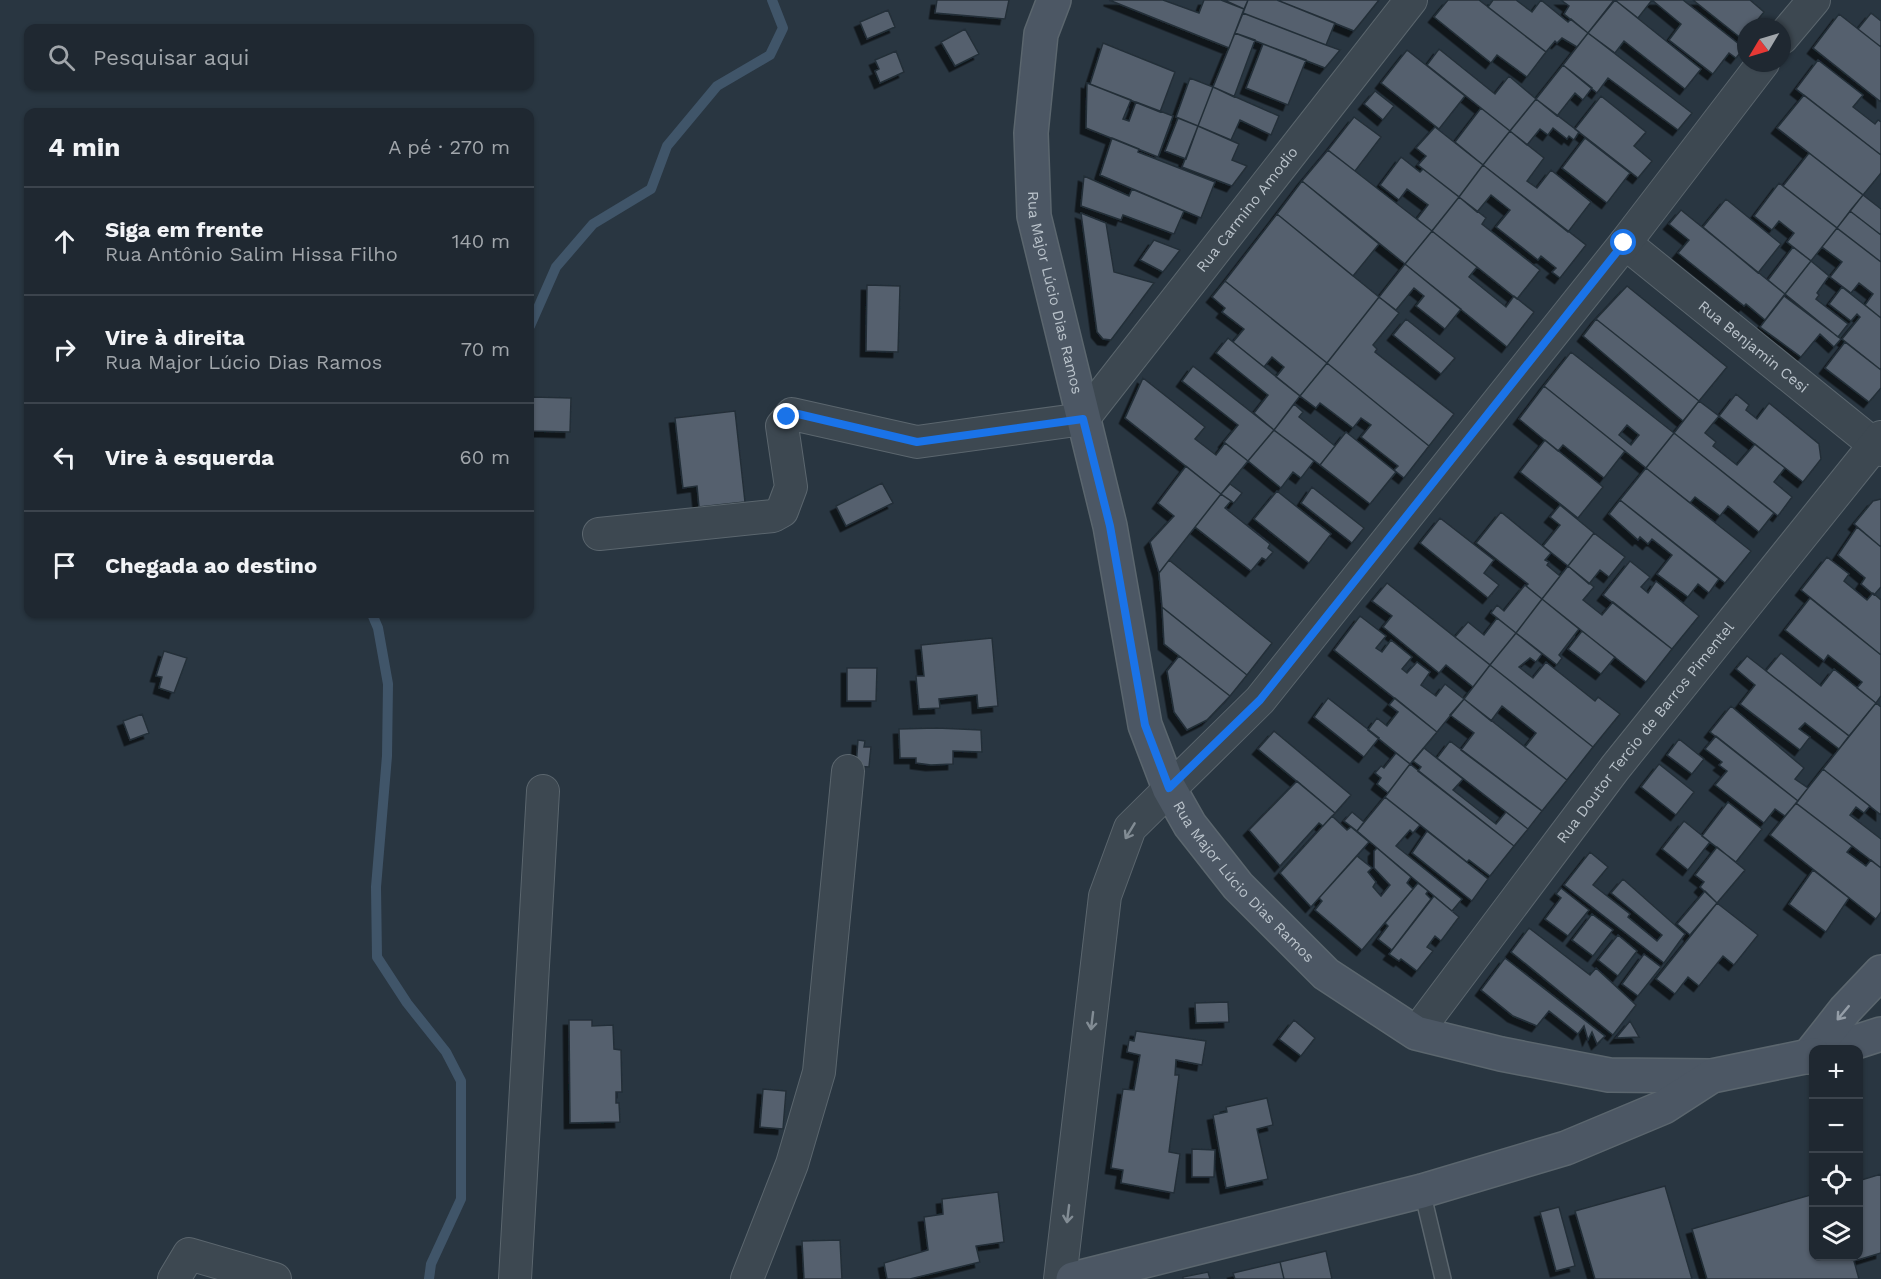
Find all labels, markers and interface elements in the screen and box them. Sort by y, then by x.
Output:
north arrow [1737,18,1791,72]
search box [24,24,534,90]
icon: search [45,41,78,74]
text: Pesquisar aqui [93,45,249,70]
text: 4 min [48,132,120,162]
text: A pé · 270 m [388,135,510,159]
street label: Rua Carmino Amodio [1193,143,1302,276]
street label: Rua Major Lúcio Dias Ramos [1024,191,1086,396]
text: Siga em frente [105,217,263,242]
icon: ahead [48,225,81,258]
text: 140 m [452,229,510,253]
route start [1610,229,1636,255]
text: Rua Antônio Salim Hissa Filho [105,242,398,266]
street label: Rua Benjamin Cesi [1695,297,1812,397]
text: Vire à direita [105,325,245,350]
icon: right [48,333,81,366]
text: 70 m [461,337,510,361]
text: Rua Major Lúcio Dias Ramos [105,350,382,374]
route end [773,403,799,429]
icon: left [48,441,81,474]
text: Vire à esquerda [105,445,274,470]
text: 60 m [460,445,510,469]
icon: arrive [48,549,81,582]
text: Chegada ao destino [105,553,317,578]
street label: Rua Doutor Tercio de Barros Pimentel [1553,618,1738,847]
street label: Rua Major Lúcio Dias Ramos [1169,798,1318,966]
one-way arrow [1124,823,1136,840]
one-way arrow [1836,1005,1849,1021]
one-way arrow [1086,1010,1097,1030]
map controls [1809,1045,1863,1261]
button: + [1809,1045,1863,1099]
button: − [1809,1099,1863,1153]
button: locate [1809,1153,1863,1207]
one-way arrow [1062,1204,1073,1224]
button: layers [1809,1207,1863,1261]

